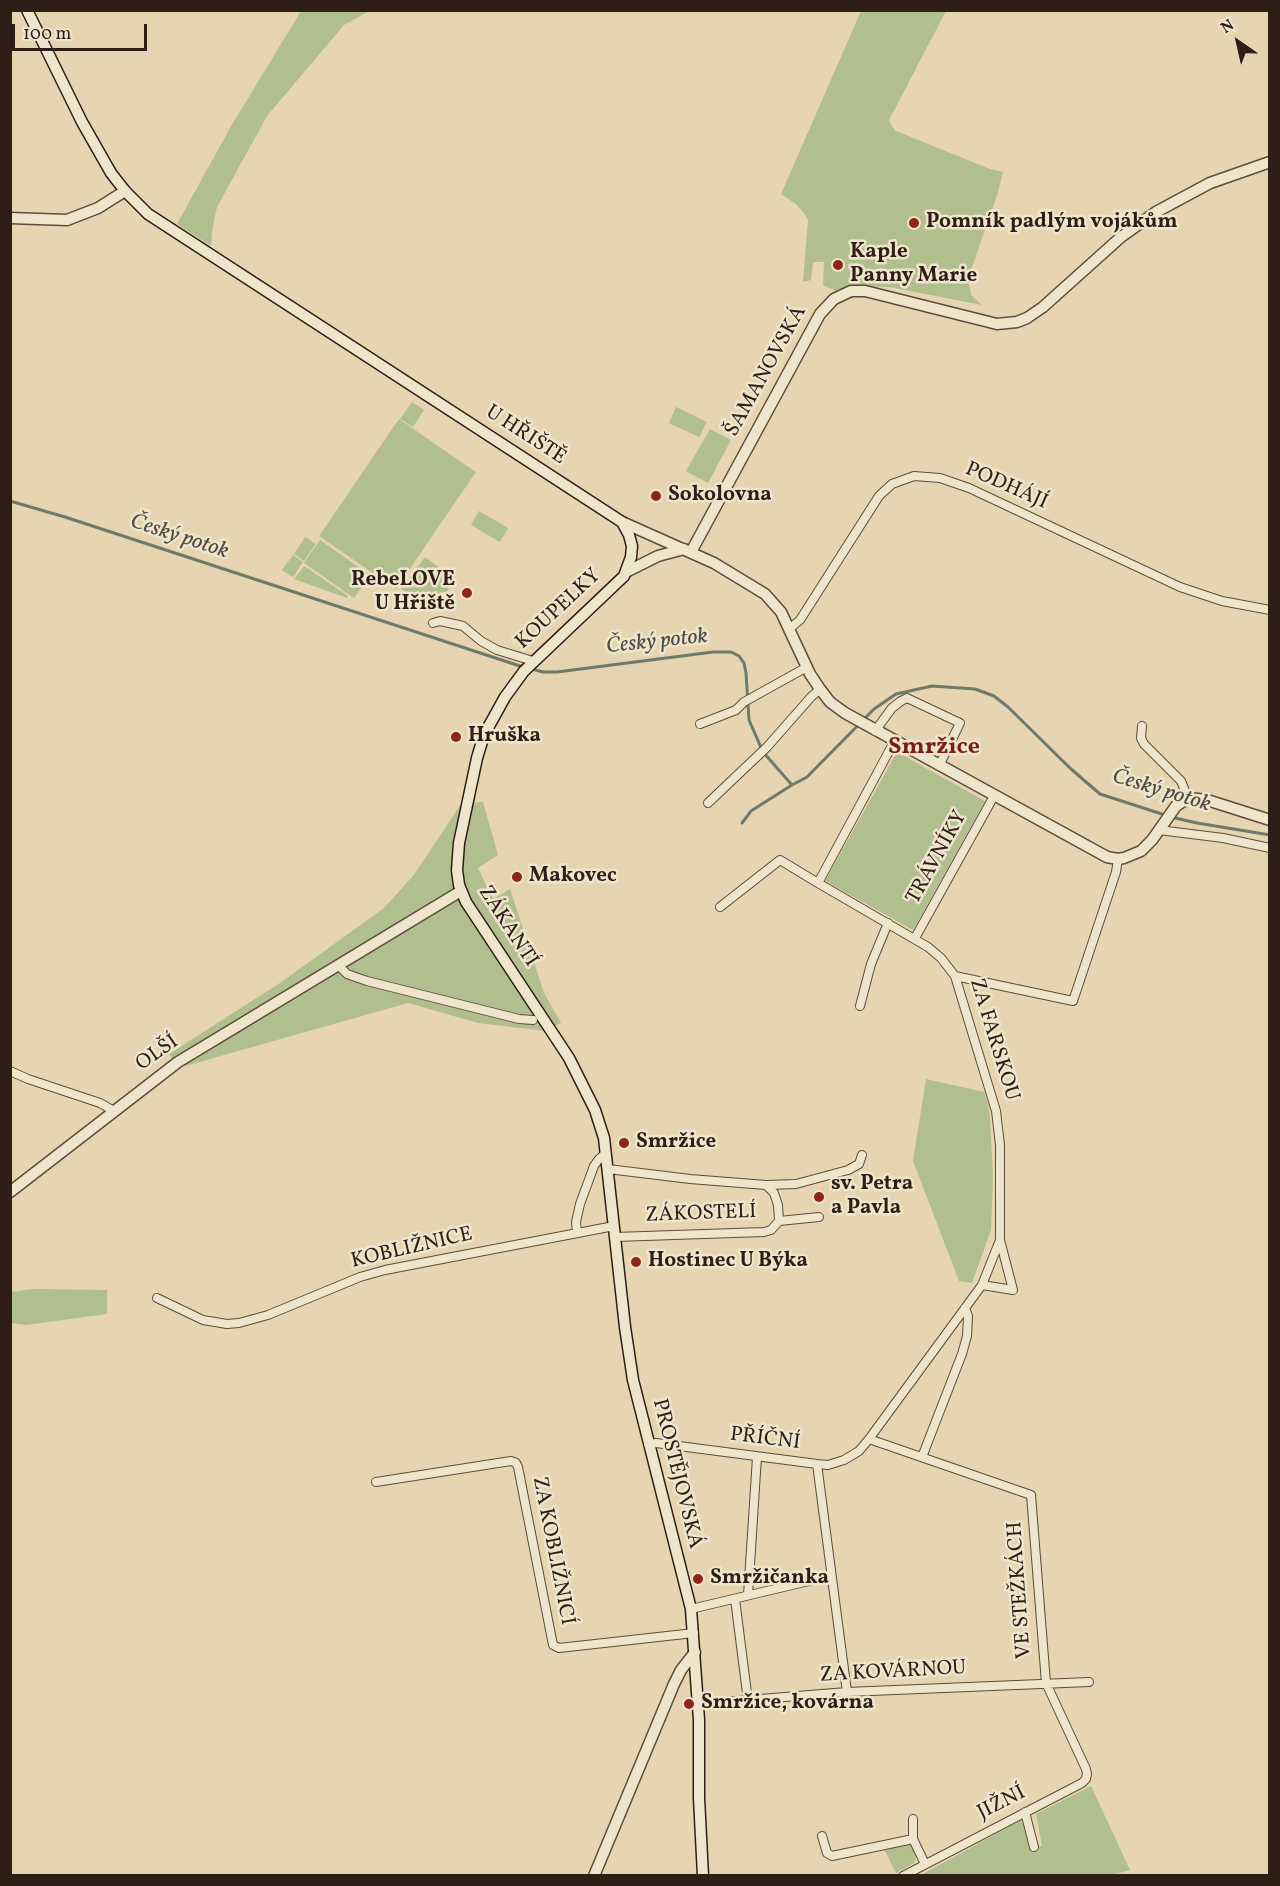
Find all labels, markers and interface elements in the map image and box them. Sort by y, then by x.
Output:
scale bar [15,12,150,50]
north arrow [1208,12,1268,72]
text: N [1217,15,1239,39]
text: 100 m [23,22,72,47]
place label: Pomník padlým vojákům [926,210,1178,236]
marker: Pomník padlým vojákům [907,216,921,230]
place label: Kaple Panny Marie [850,240,977,290]
marker: Kaple Panny Marie [831,258,845,272]
street label: ŠAMANOVSKÁ [721,302,813,442]
street label: U HŘIŠTĚ [480,401,570,471]
street label: PODHÁJÍ [961,458,1051,516]
place label: Sokolovna [668,483,772,509]
marker: Sokolovna [649,489,663,503]
water label: Český potok [127,510,231,566]
street label: KOUPELKY [511,564,607,656]
place label: RebeLOVE U Hřiště [351,568,455,618]
marker: RebeLOVE U Hřiště [460,586,474,600]
water label: Český potok [605,625,709,661]
place label: Hruška [468,724,541,750]
marker: Hruška [449,730,463,744]
district label: Smržice [888,735,980,763]
water label: Český potok [1108,764,1214,820]
street label: TRÁVNÍKY [902,807,974,909]
place label: Makovec [529,864,617,890]
marker: Makovec [510,870,524,884]
street label: ZÁKANTÍ [471,882,543,972]
street label: ZA FARSKOU [962,976,1024,1104]
street label: OLŠÍ [132,1030,184,1078]
place label: Smržice [636,1130,716,1156]
marker: Smržice [617,1136,631,1150]
place label: sv. Petra a Pavla [831,1172,913,1222]
marker: sv. Petra a Pavla [812,1190,826,1204]
street label: ZÁKOSTELÍ [645,1200,757,1230]
street label: KOBLIŽNICE [349,1223,475,1275]
place label: Hostinec U Býka [648,1249,808,1275]
marker: Hostinec U Býka [629,1255,643,1269]
street label: PROSTĚJOVSKÁ [645,1397,707,1551]
street label: PŘÍČNÍ [728,1423,802,1457]
street label: ZA KOBLIŽNICÍ [525,1475,579,1627]
street label: VE STEŽKÁCH [1004,1520,1038,1660]
place label: Smržičanka [710,1566,829,1592]
marker: Smržičanka [691,1572,705,1586]
street label: ZA KOVÁRNOU [819,1657,967,1689]
place label: Smržice, kovárna [701,1691,874,1717]
marker: Smržice, kovárna [682,1697,696,1711]
street label: JIŽNÍ [974,1781,1030,1827]

